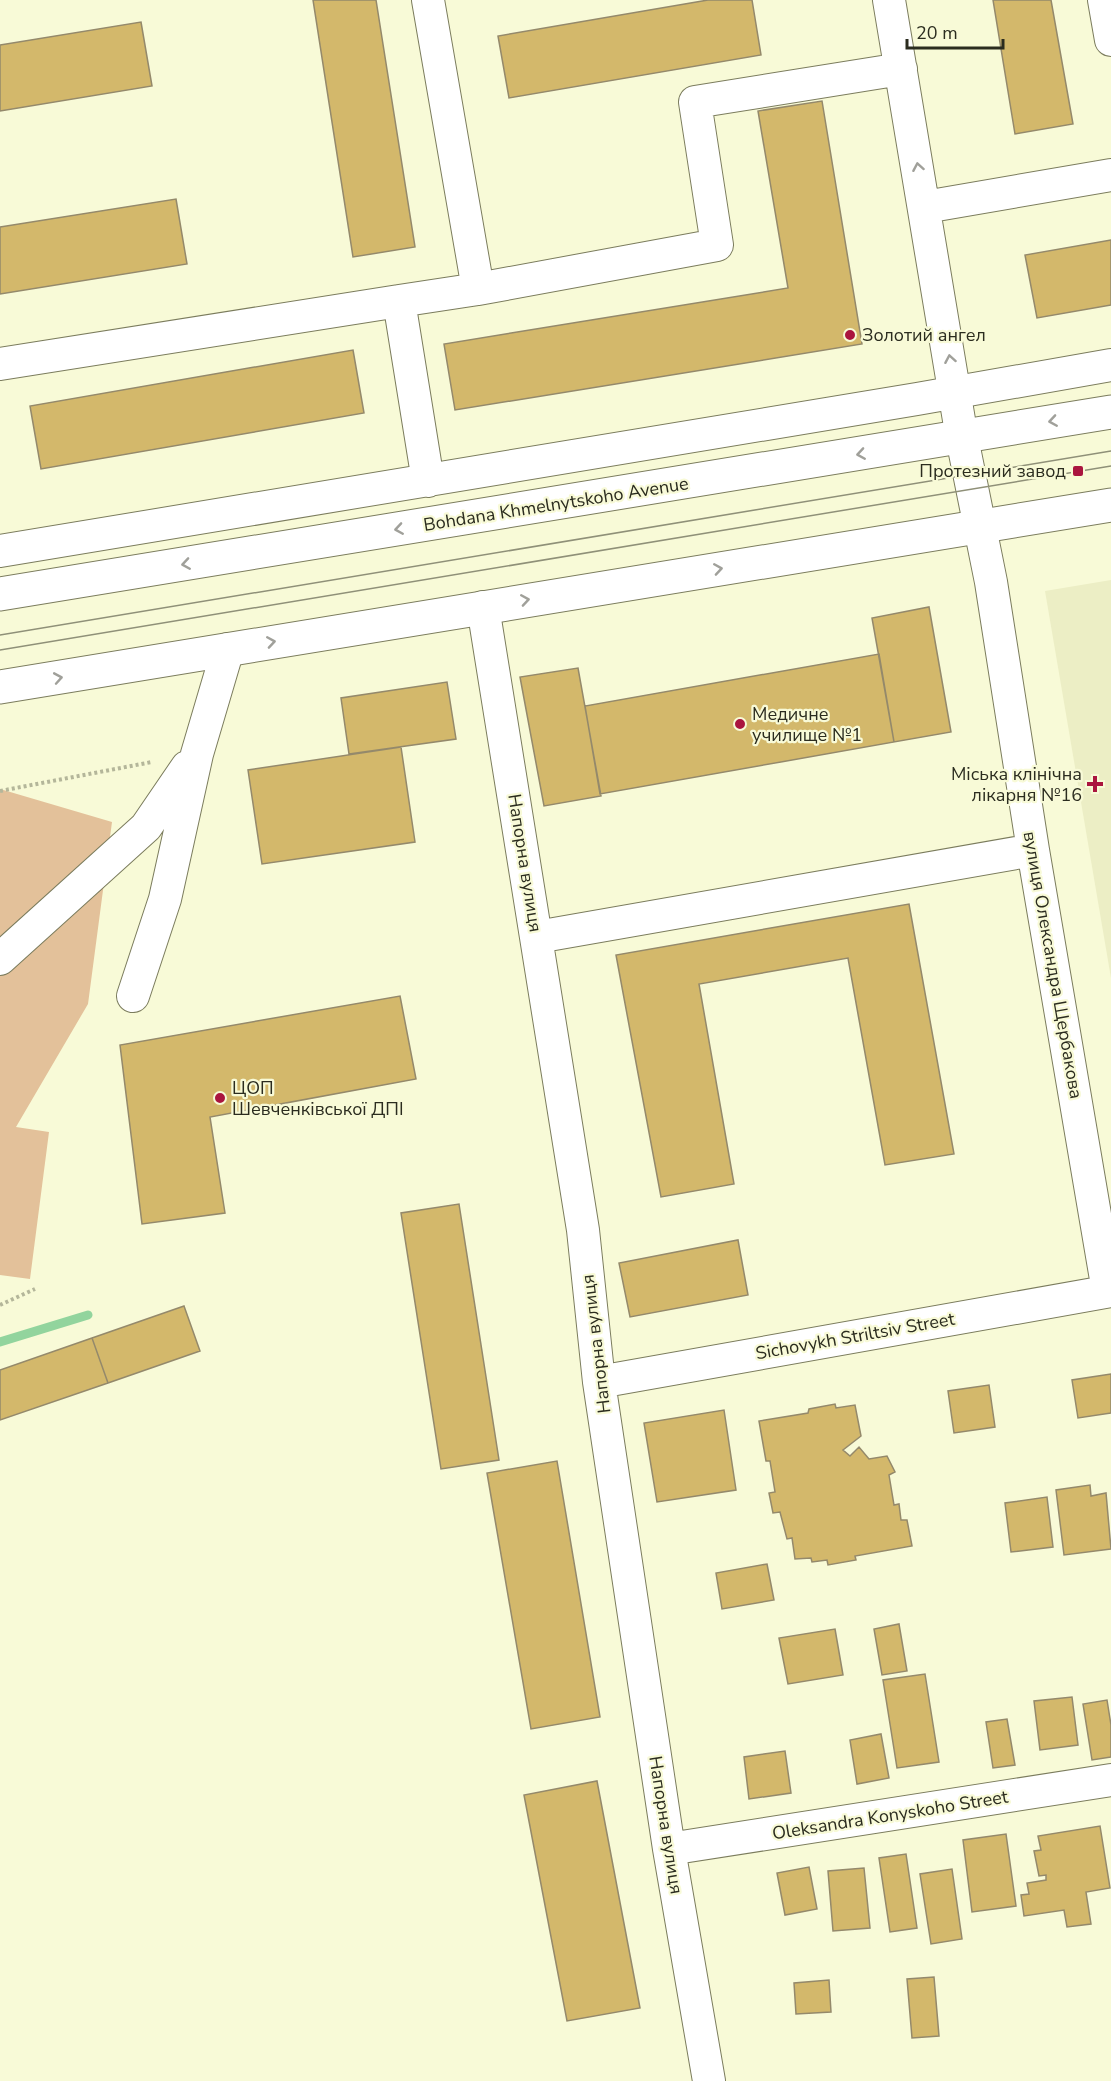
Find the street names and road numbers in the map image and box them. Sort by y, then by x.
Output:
street label: Bohdana Khmelnytskoho Avenue [422,471,690,537]
street label: Напорна вулиця [502,792,548,934]
street label: вулиця Олександра Щербакова [1018,829,1088,1101]
street label: Напорна вулиця [576,1273,616,1415]
street label: Sichovykh Striltsiv Street [754,1307,957,1365]
street label: Напорна вулиця [643,1754,689,1896]
street label: Oleksandra Konyskoho Street [770,1784,1010,1846]

